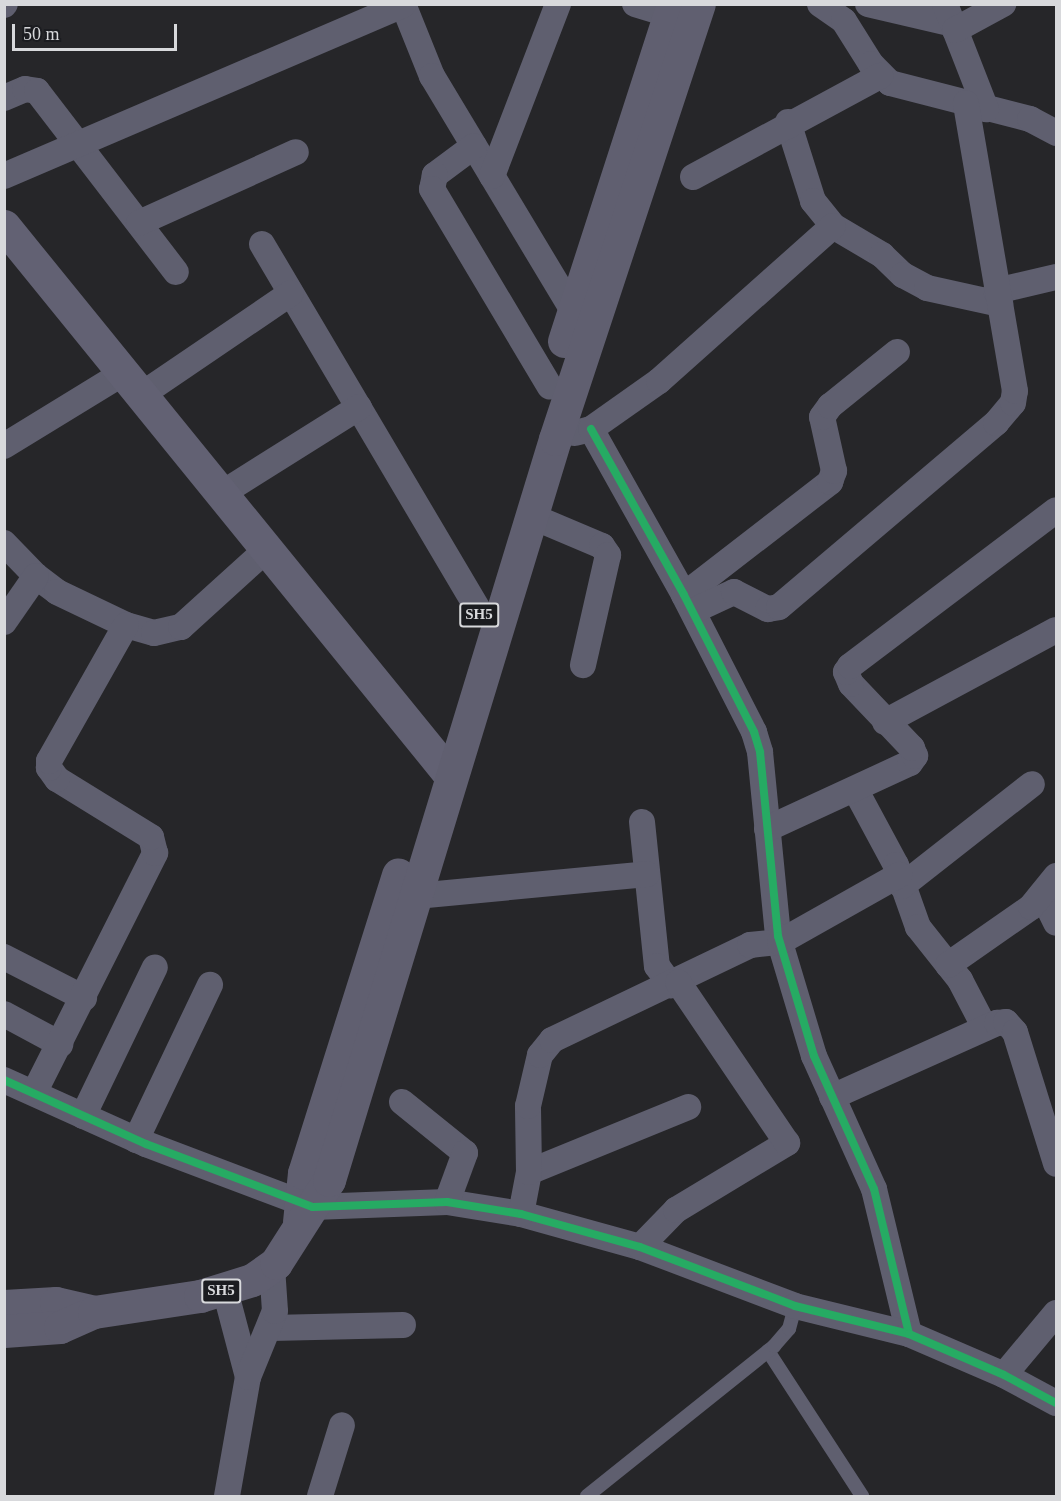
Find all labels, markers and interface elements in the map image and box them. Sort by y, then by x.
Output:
scale bar [15,12,180,50]
text: 50 m [23,24,60,44]
road number: SH5 [458,603,500,627]
road number: SH5 [200,1279,242,1303]

